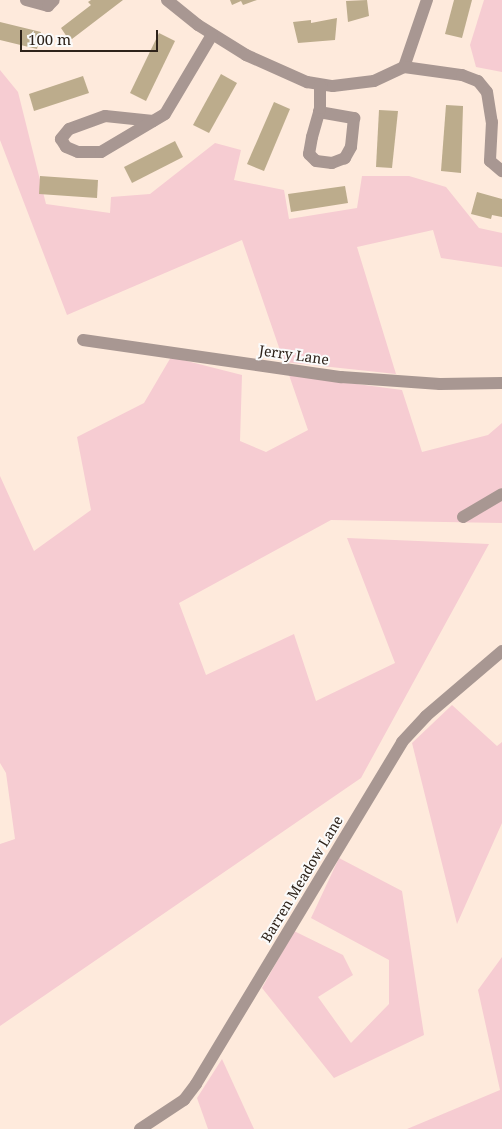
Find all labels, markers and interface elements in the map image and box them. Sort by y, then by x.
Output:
scale bar [22,20,160,52]
text: 100 m [28,29,71,49]
street label: Jerry Lane [258,342,330,368]
street label: Barren Meadow Lane [258,813,346,945]

